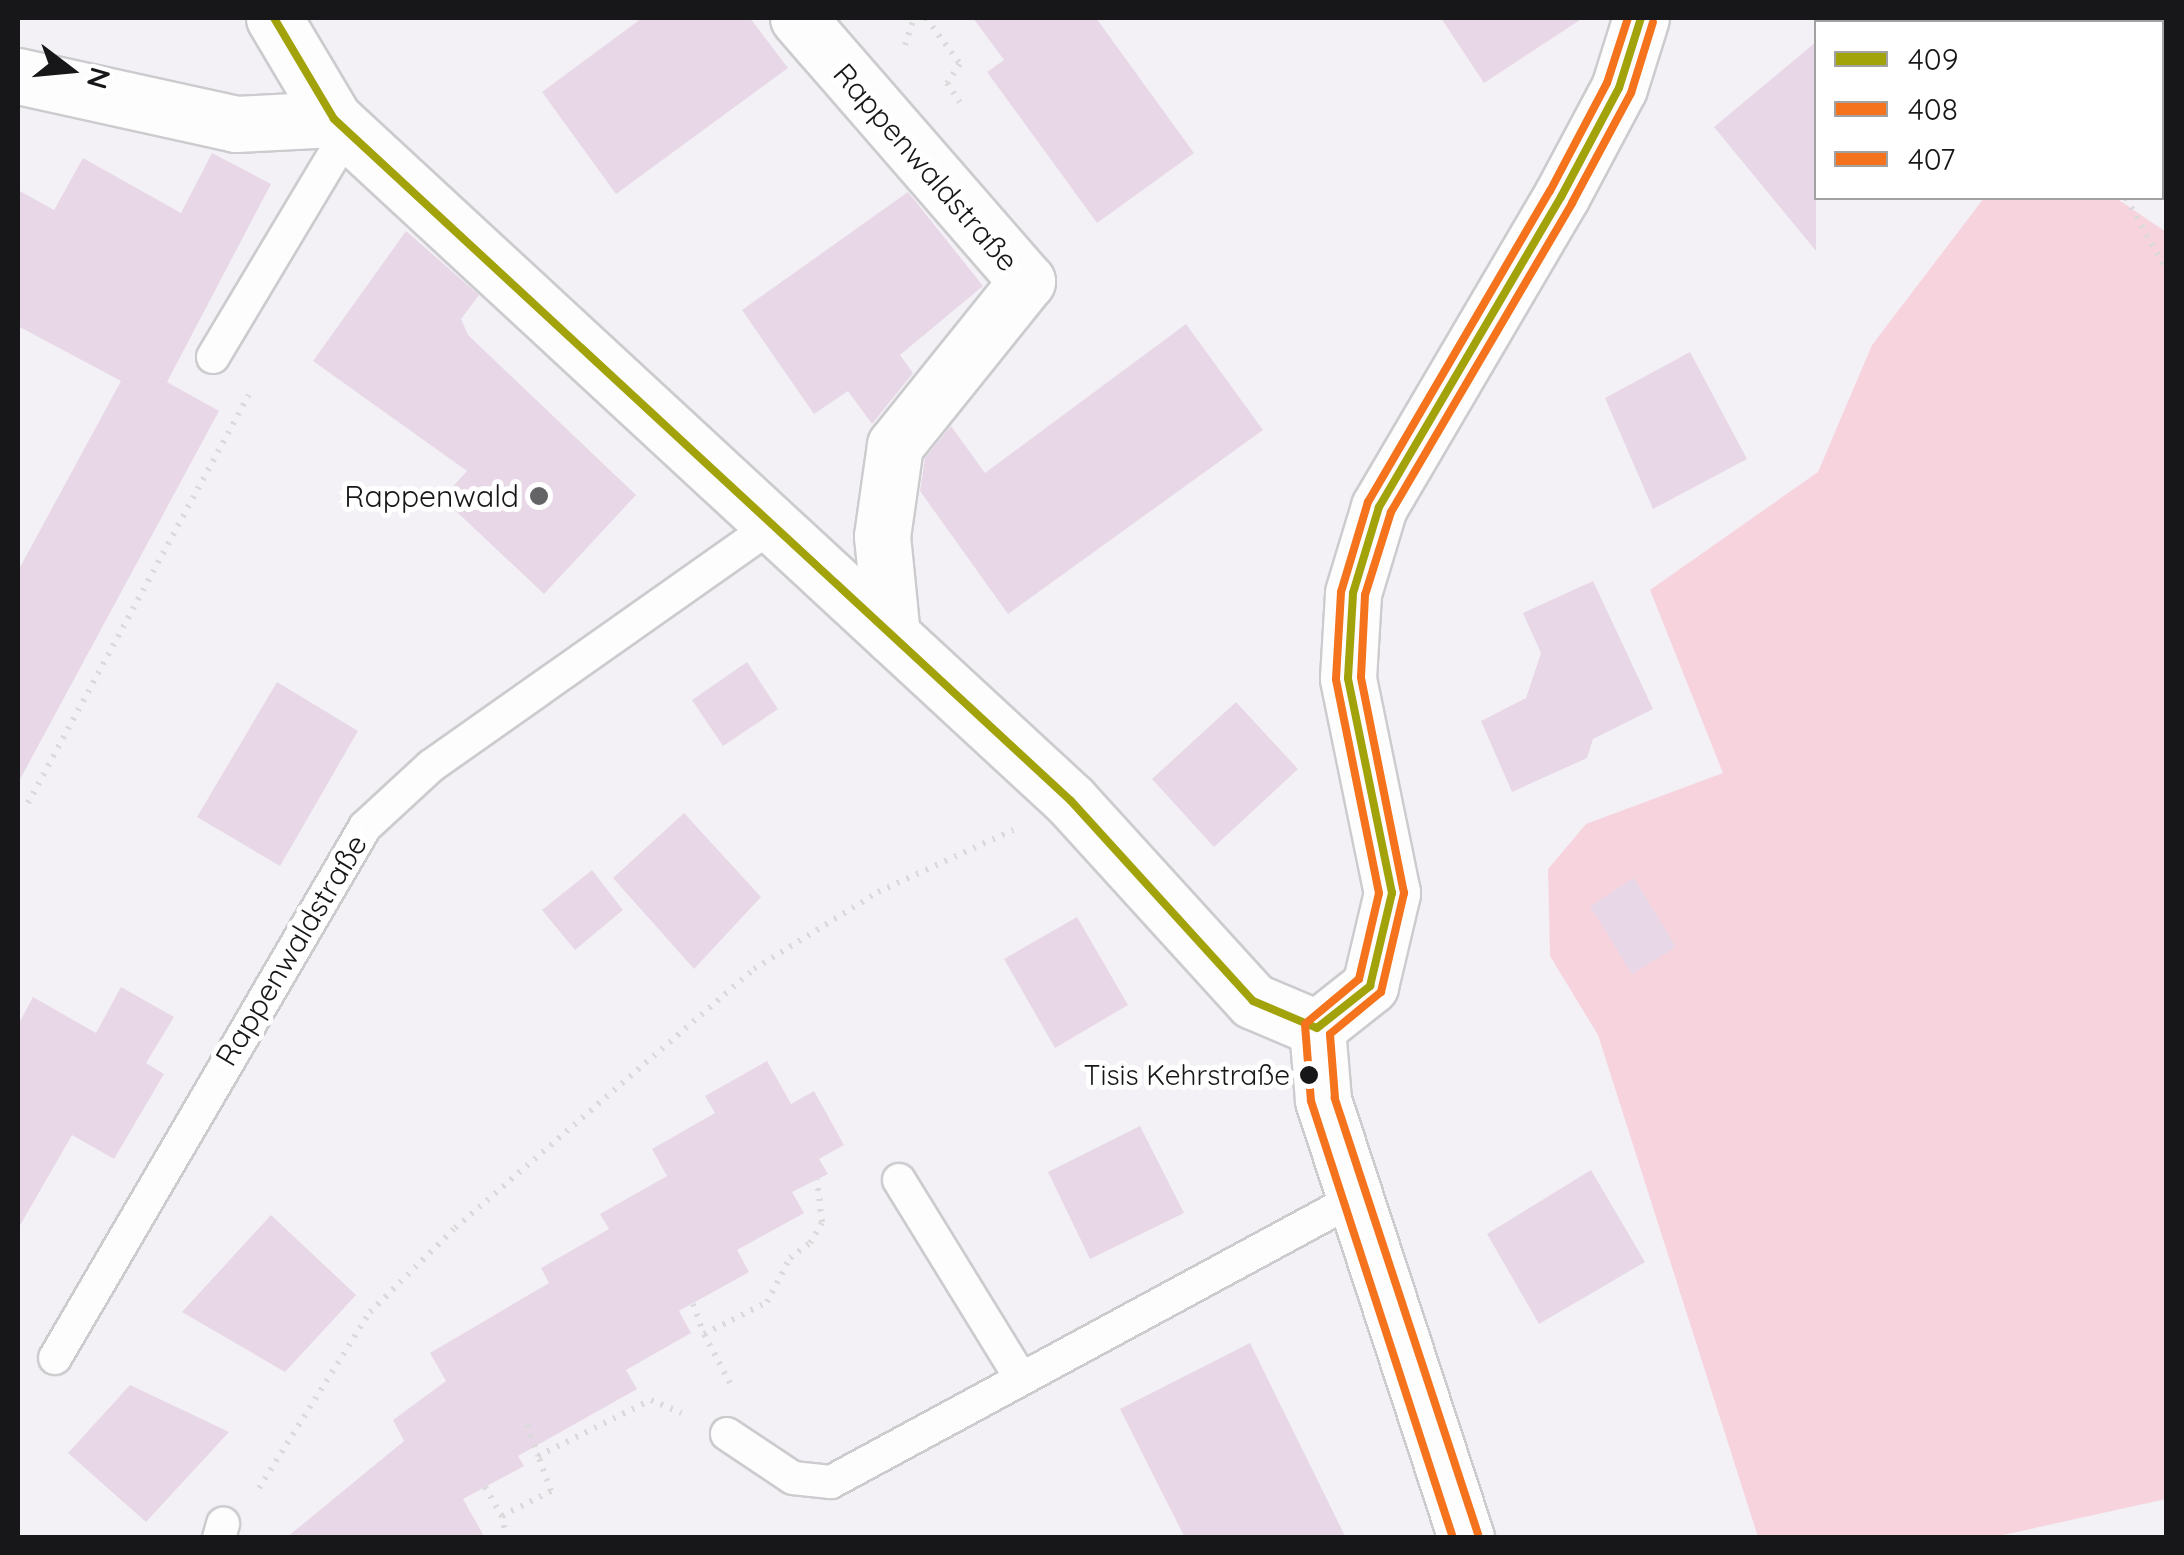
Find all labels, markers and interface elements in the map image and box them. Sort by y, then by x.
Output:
north arrow [20,20,120,120]
legend [1814,20,2164,200]
text: 409 [1908,40,1958,78]
street label: Rappenwaldstraße [826,56,1026,278]
text: N [80,64,119,93]
text: 408 [1908,90,1958,128]
text: 407 [1908,140,1955,178]
place label: Rappenwald [344,478,519,514]
marker: Rappenwald [528,485,550,507]
street label: Rappenwaldstraße [208,828,374,1072]
place label: Tisis Kehrstraße [1084,1058,1290,1092]
marker: Tisis Kehrstraße [1299,1065,1319,1085]

